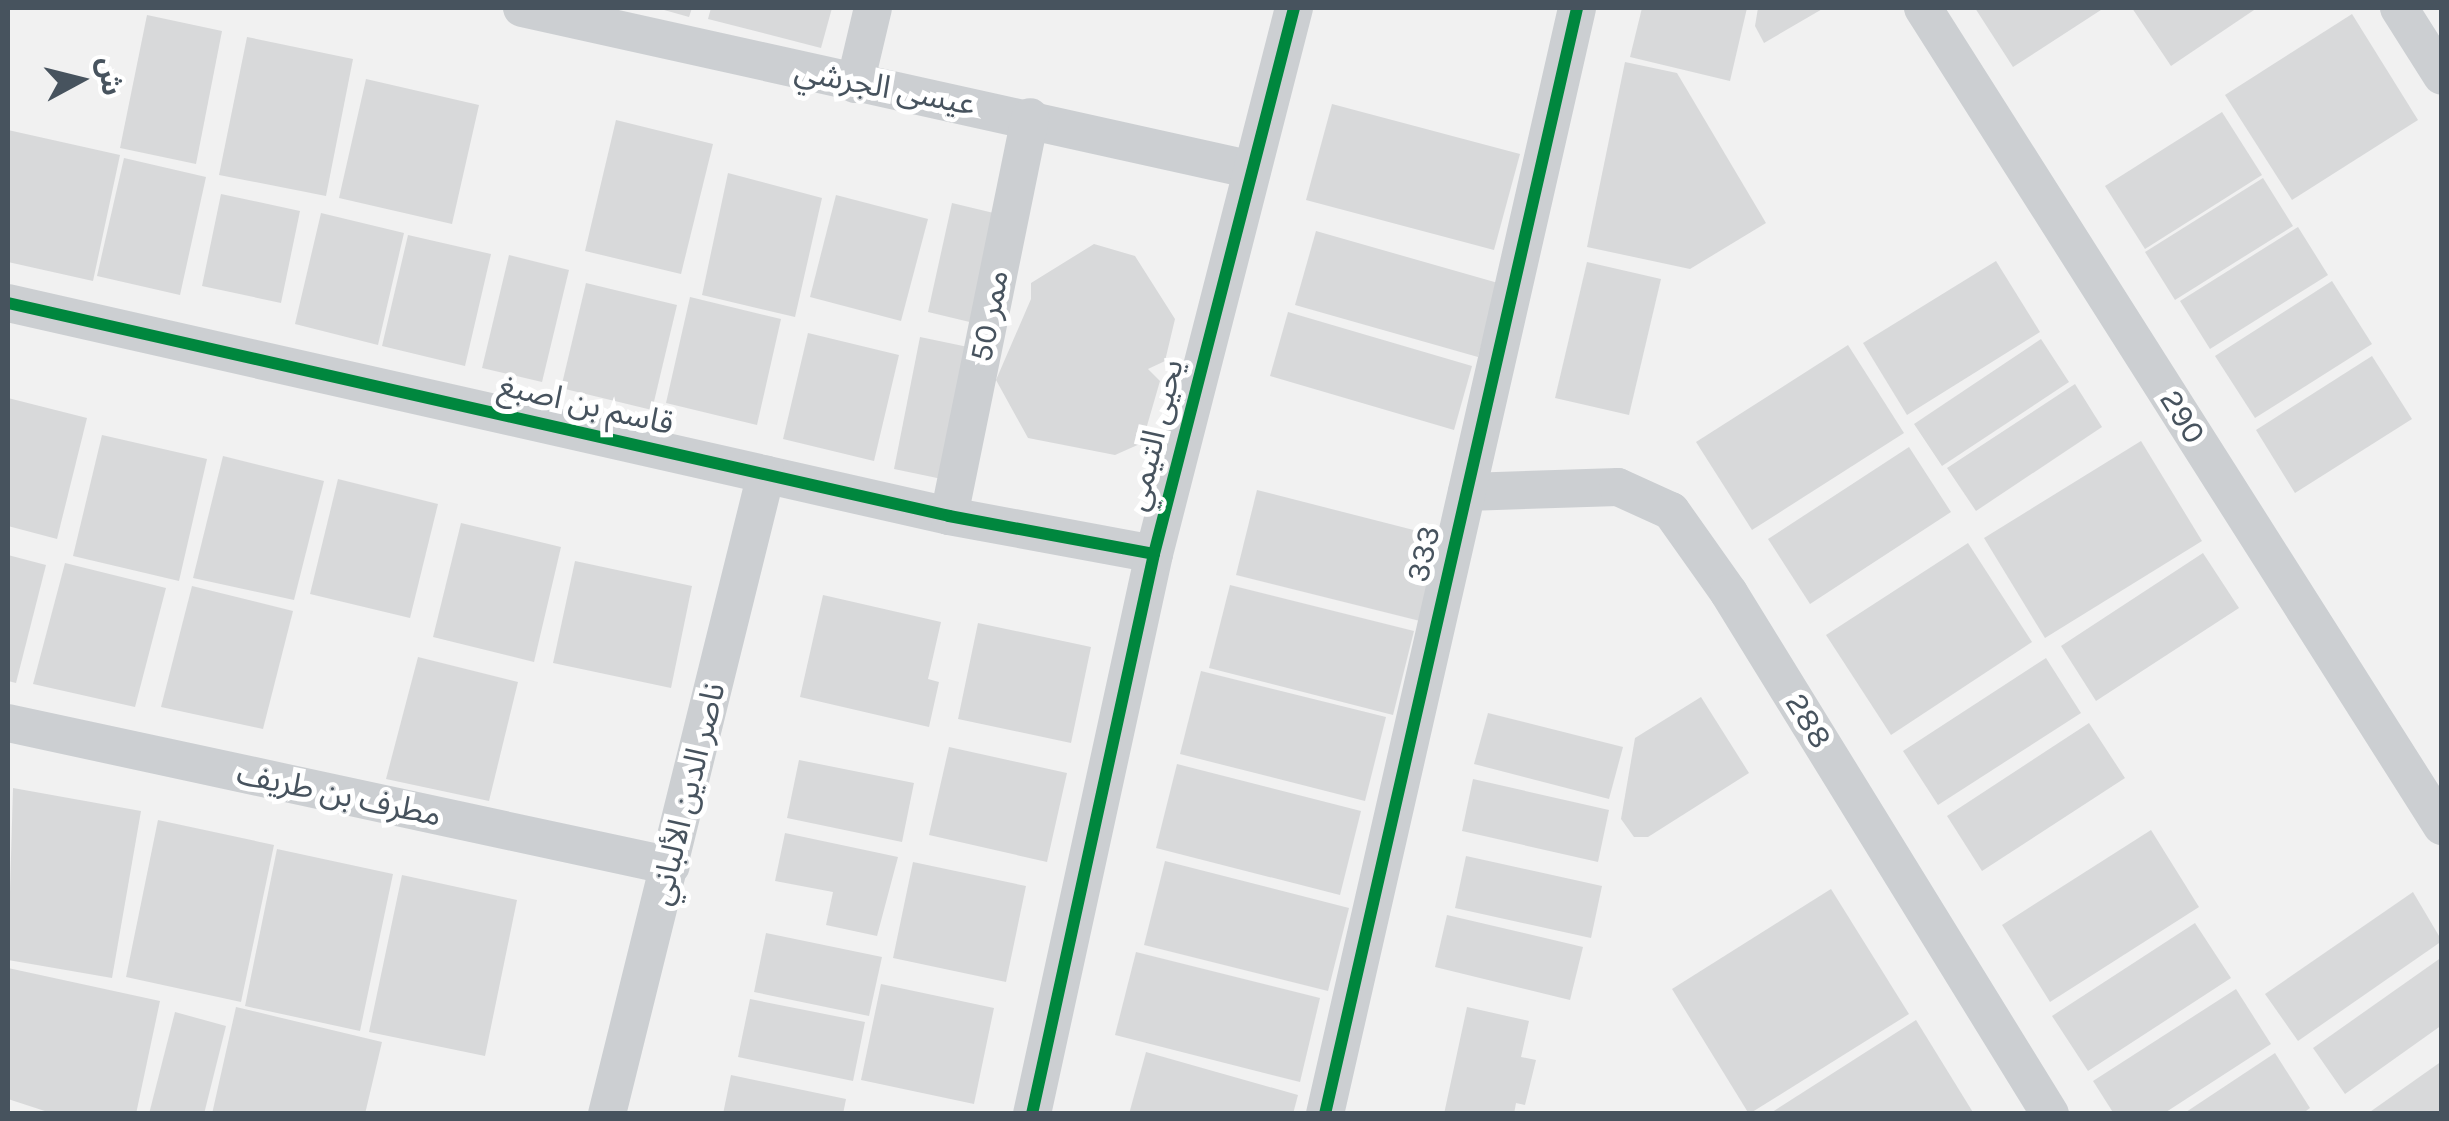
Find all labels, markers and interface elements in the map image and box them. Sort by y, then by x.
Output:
north arrow [30,30,130,130]
street label: عيسى الجرشي [791,52,979,124]
text: ش [92,55,129,97]
street label: ممر 50 [962,267,1018,365]
street label: يحيى التيمي [1118,355,1192,515]
street label: قاسم بن اصبغ [495,366,677,444]
street label: 290 [2151,383,2213,451]
street label: 333 [1399,522,1449,586]
street label: ناصر الدين الألباني [642,679,734,909]
street label: 288 [1776,686,1840,756]
street label: مطرف بن طريف [233,755,445,835]

